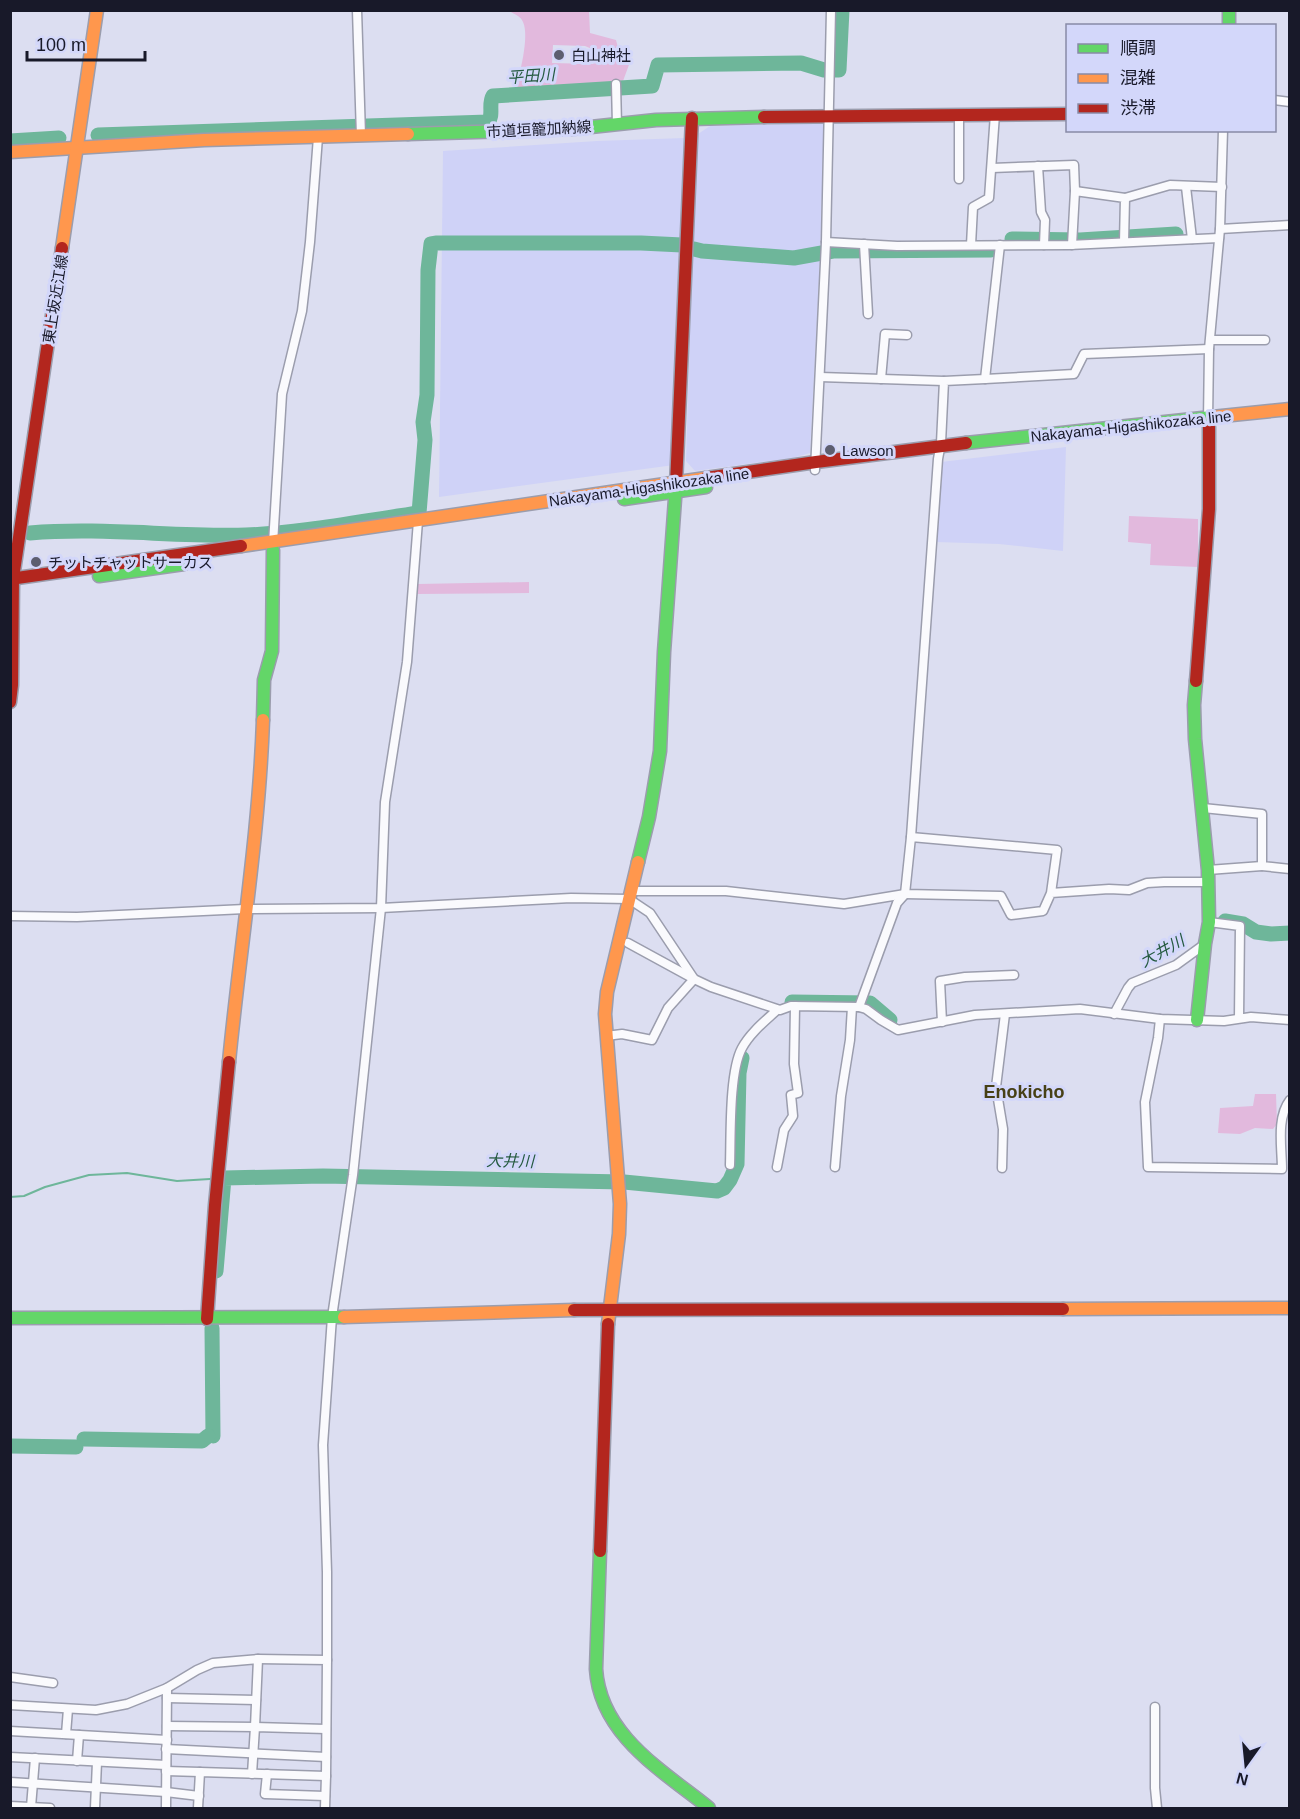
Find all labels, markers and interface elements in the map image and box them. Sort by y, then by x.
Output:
scale bar [27,24,146,62]
legend [1066,24,1276,132]
text: 100 m [36,35,86,55]
text: 順調 [1120,38,1156,58]
place label: 白山神社 [571,47,631,64]
marker: 白山神社 [552,48,566,62]
water label: 平田川 [506,66,558,86]
text: 混雑 [1120,68,1156,88]
text: 渋滞 [1120,98,1156,118]
street label: 市道垣籠加納線 [486,118,592,140]
street label: 東上坂近江線 [40,253,70,345]
street label: Nakayama-Higashikozaka line [1030,407,1232,445]
place label: Lawson [842,442,894,459]
marker: Lawson [823,443,837,457]
street label: Nakayama-Higashikozaka line [548,465,750,509]
place label: チットチャットサーカス [48,554,213,571]
marker: チットチャットサーカス [29,555,43,569]
water label: 大井川 [1137,931,1189,970]
district label: Enokicho [983,1082,1065,1102]
water label: 大井川 [486,1152,536,1170]
north arrow [1216,1735,1276,1795]
text: N [1234,1769,1250,1789]

